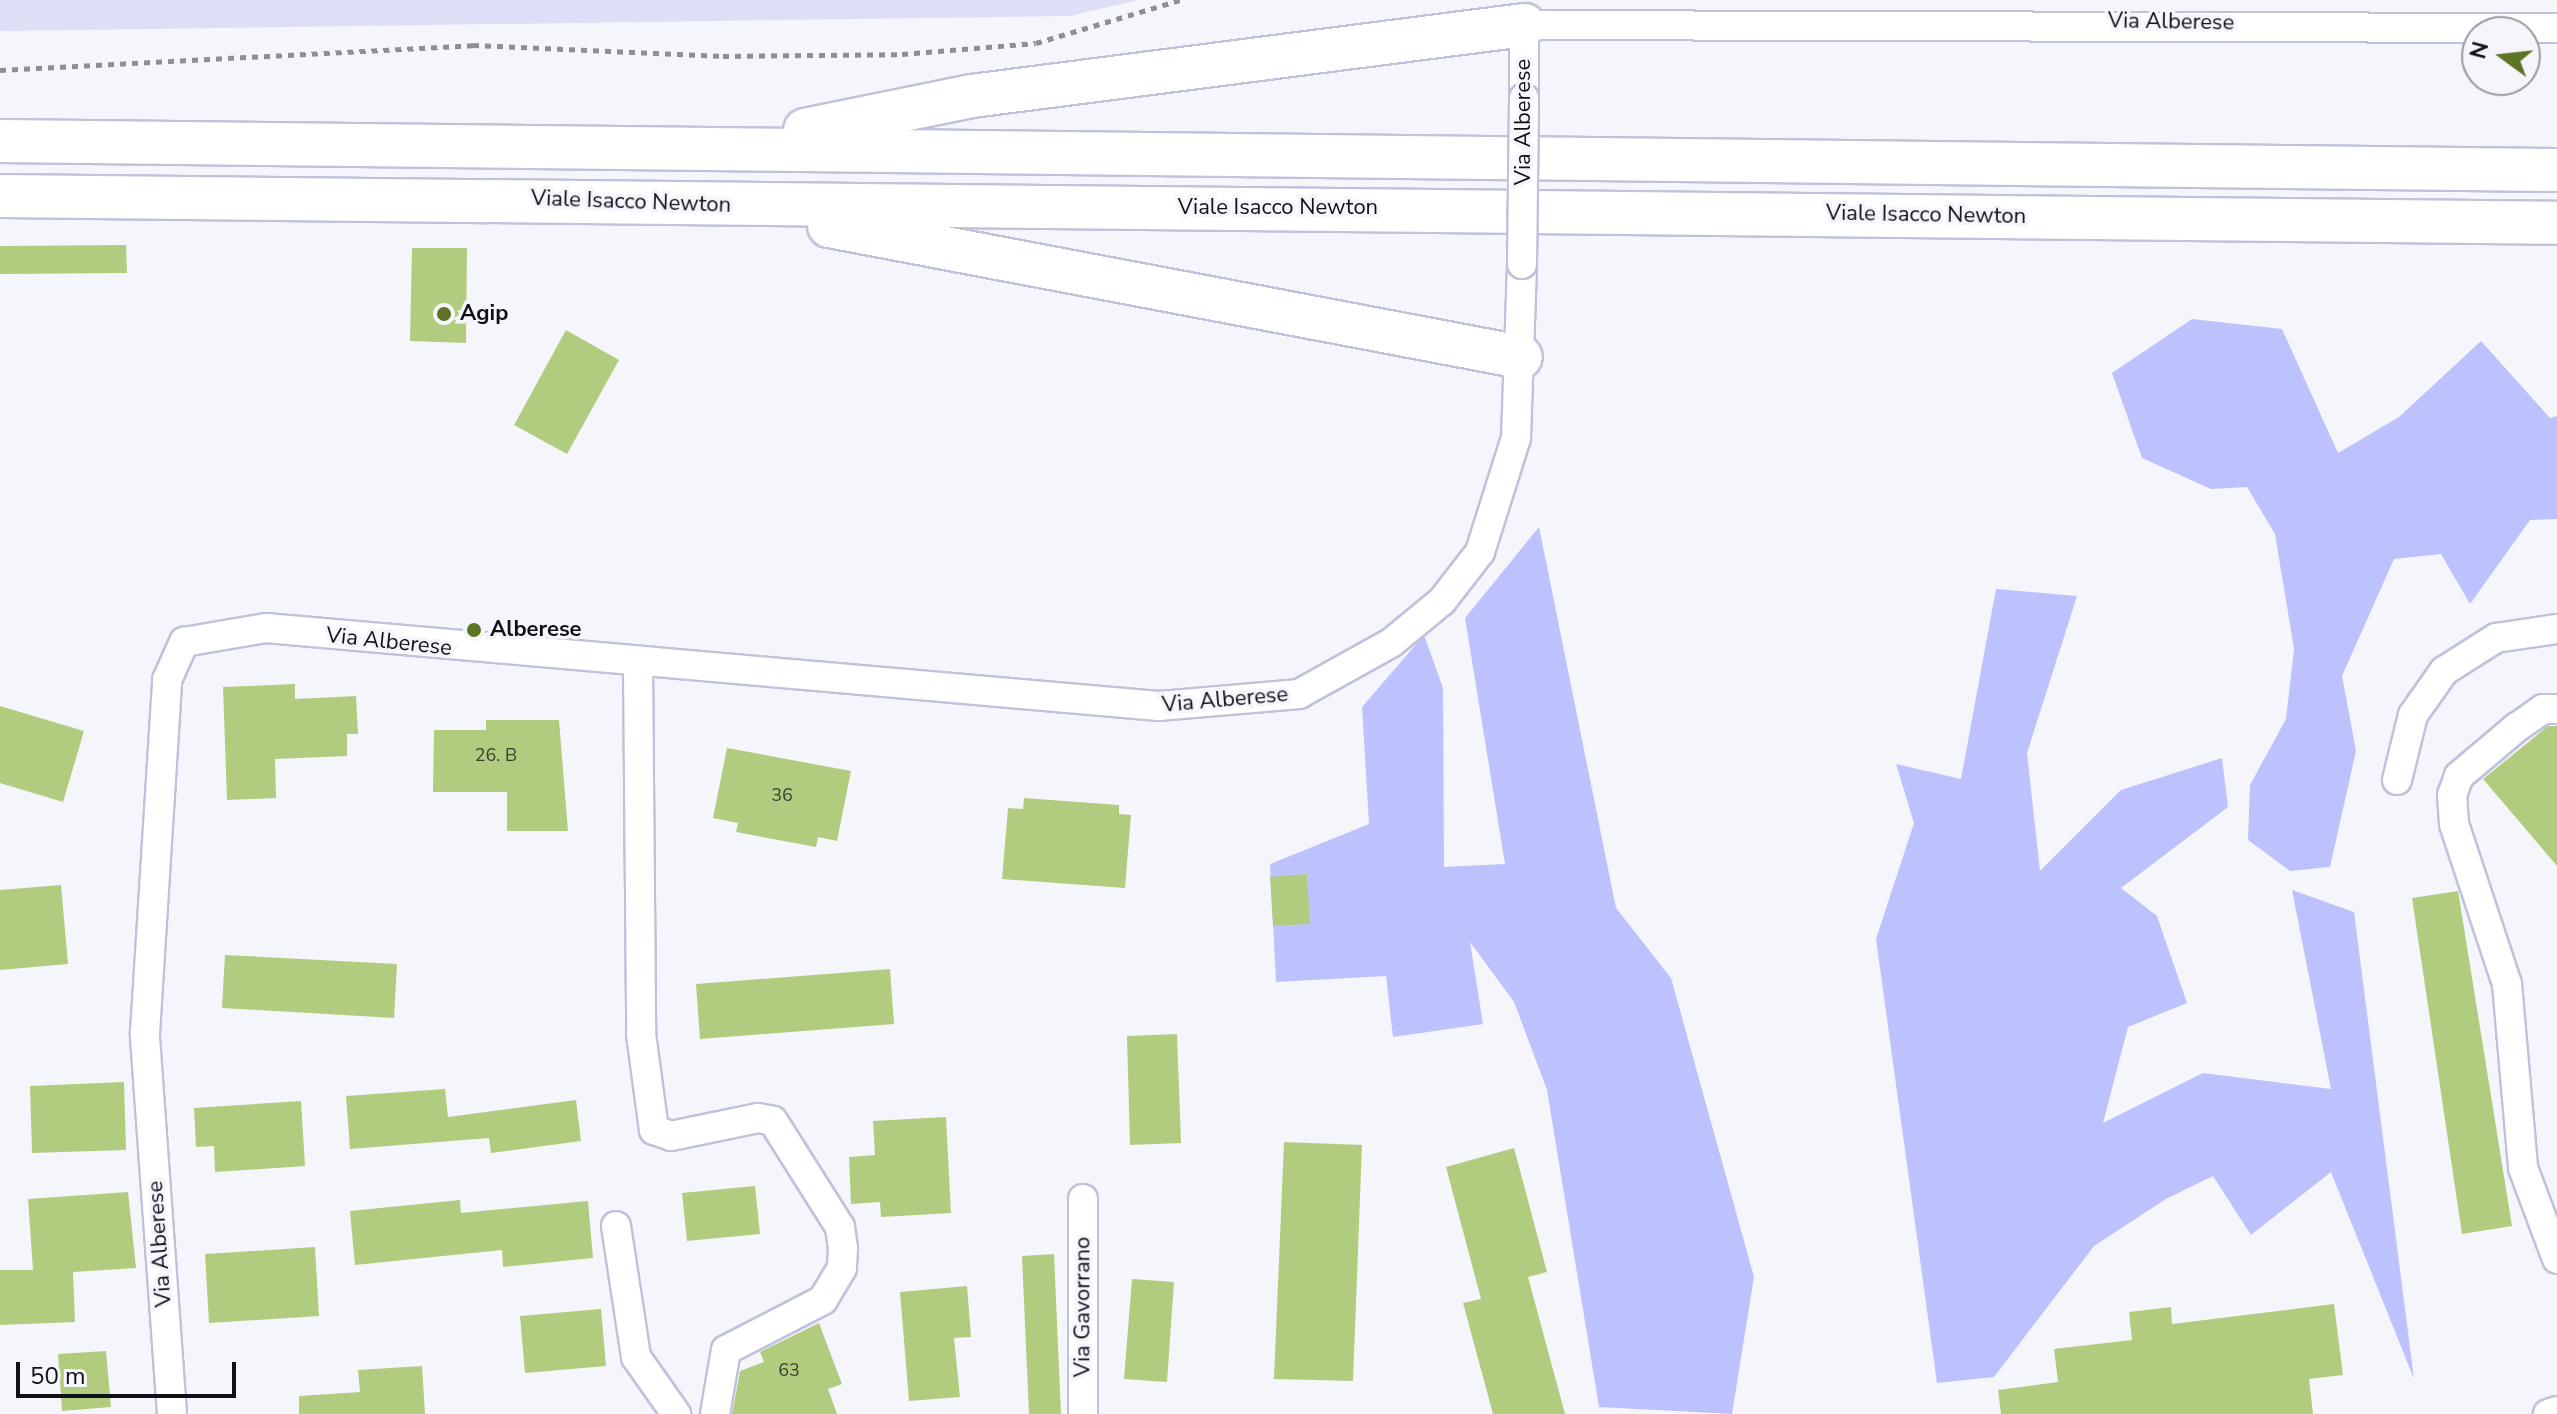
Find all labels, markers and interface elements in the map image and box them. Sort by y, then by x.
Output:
street label: Via Alberese [2108,8,2234,36]
north arrow [2461,16,2541,96]
text: N [2463,38,2496,62]
street label: Via Alberese [1511,59,1537,185]
street label: Viale Isacco Newton [530,185,732,219]
street label: Viale Isacco Newton [1178,195,1378,221]
street label: Viale Isacco Newton [1826,200,2026,230]
place label: Agip [460,301,508,327]
marker: Agip [435,305,453,323]
place label: Alberese [490,617,582,643]
marker: Alberese [465,621,483,639]
street label: Via Alberese [325,622,453,662]
street label: Via Alberese [1161,681,1289,719]
house number: 26. B [475,744,517,766]
house number: 36 [771,784,793,806]
street label: Via Alberese [142,1180,178,1308]
street label: Via Gavorrano [1070,1237,1096,1377]
scale bar [20,1346,240,1396]
house number: 63 [778,1359,800,1381]
text: 50 m [30,1360,86,1392]

